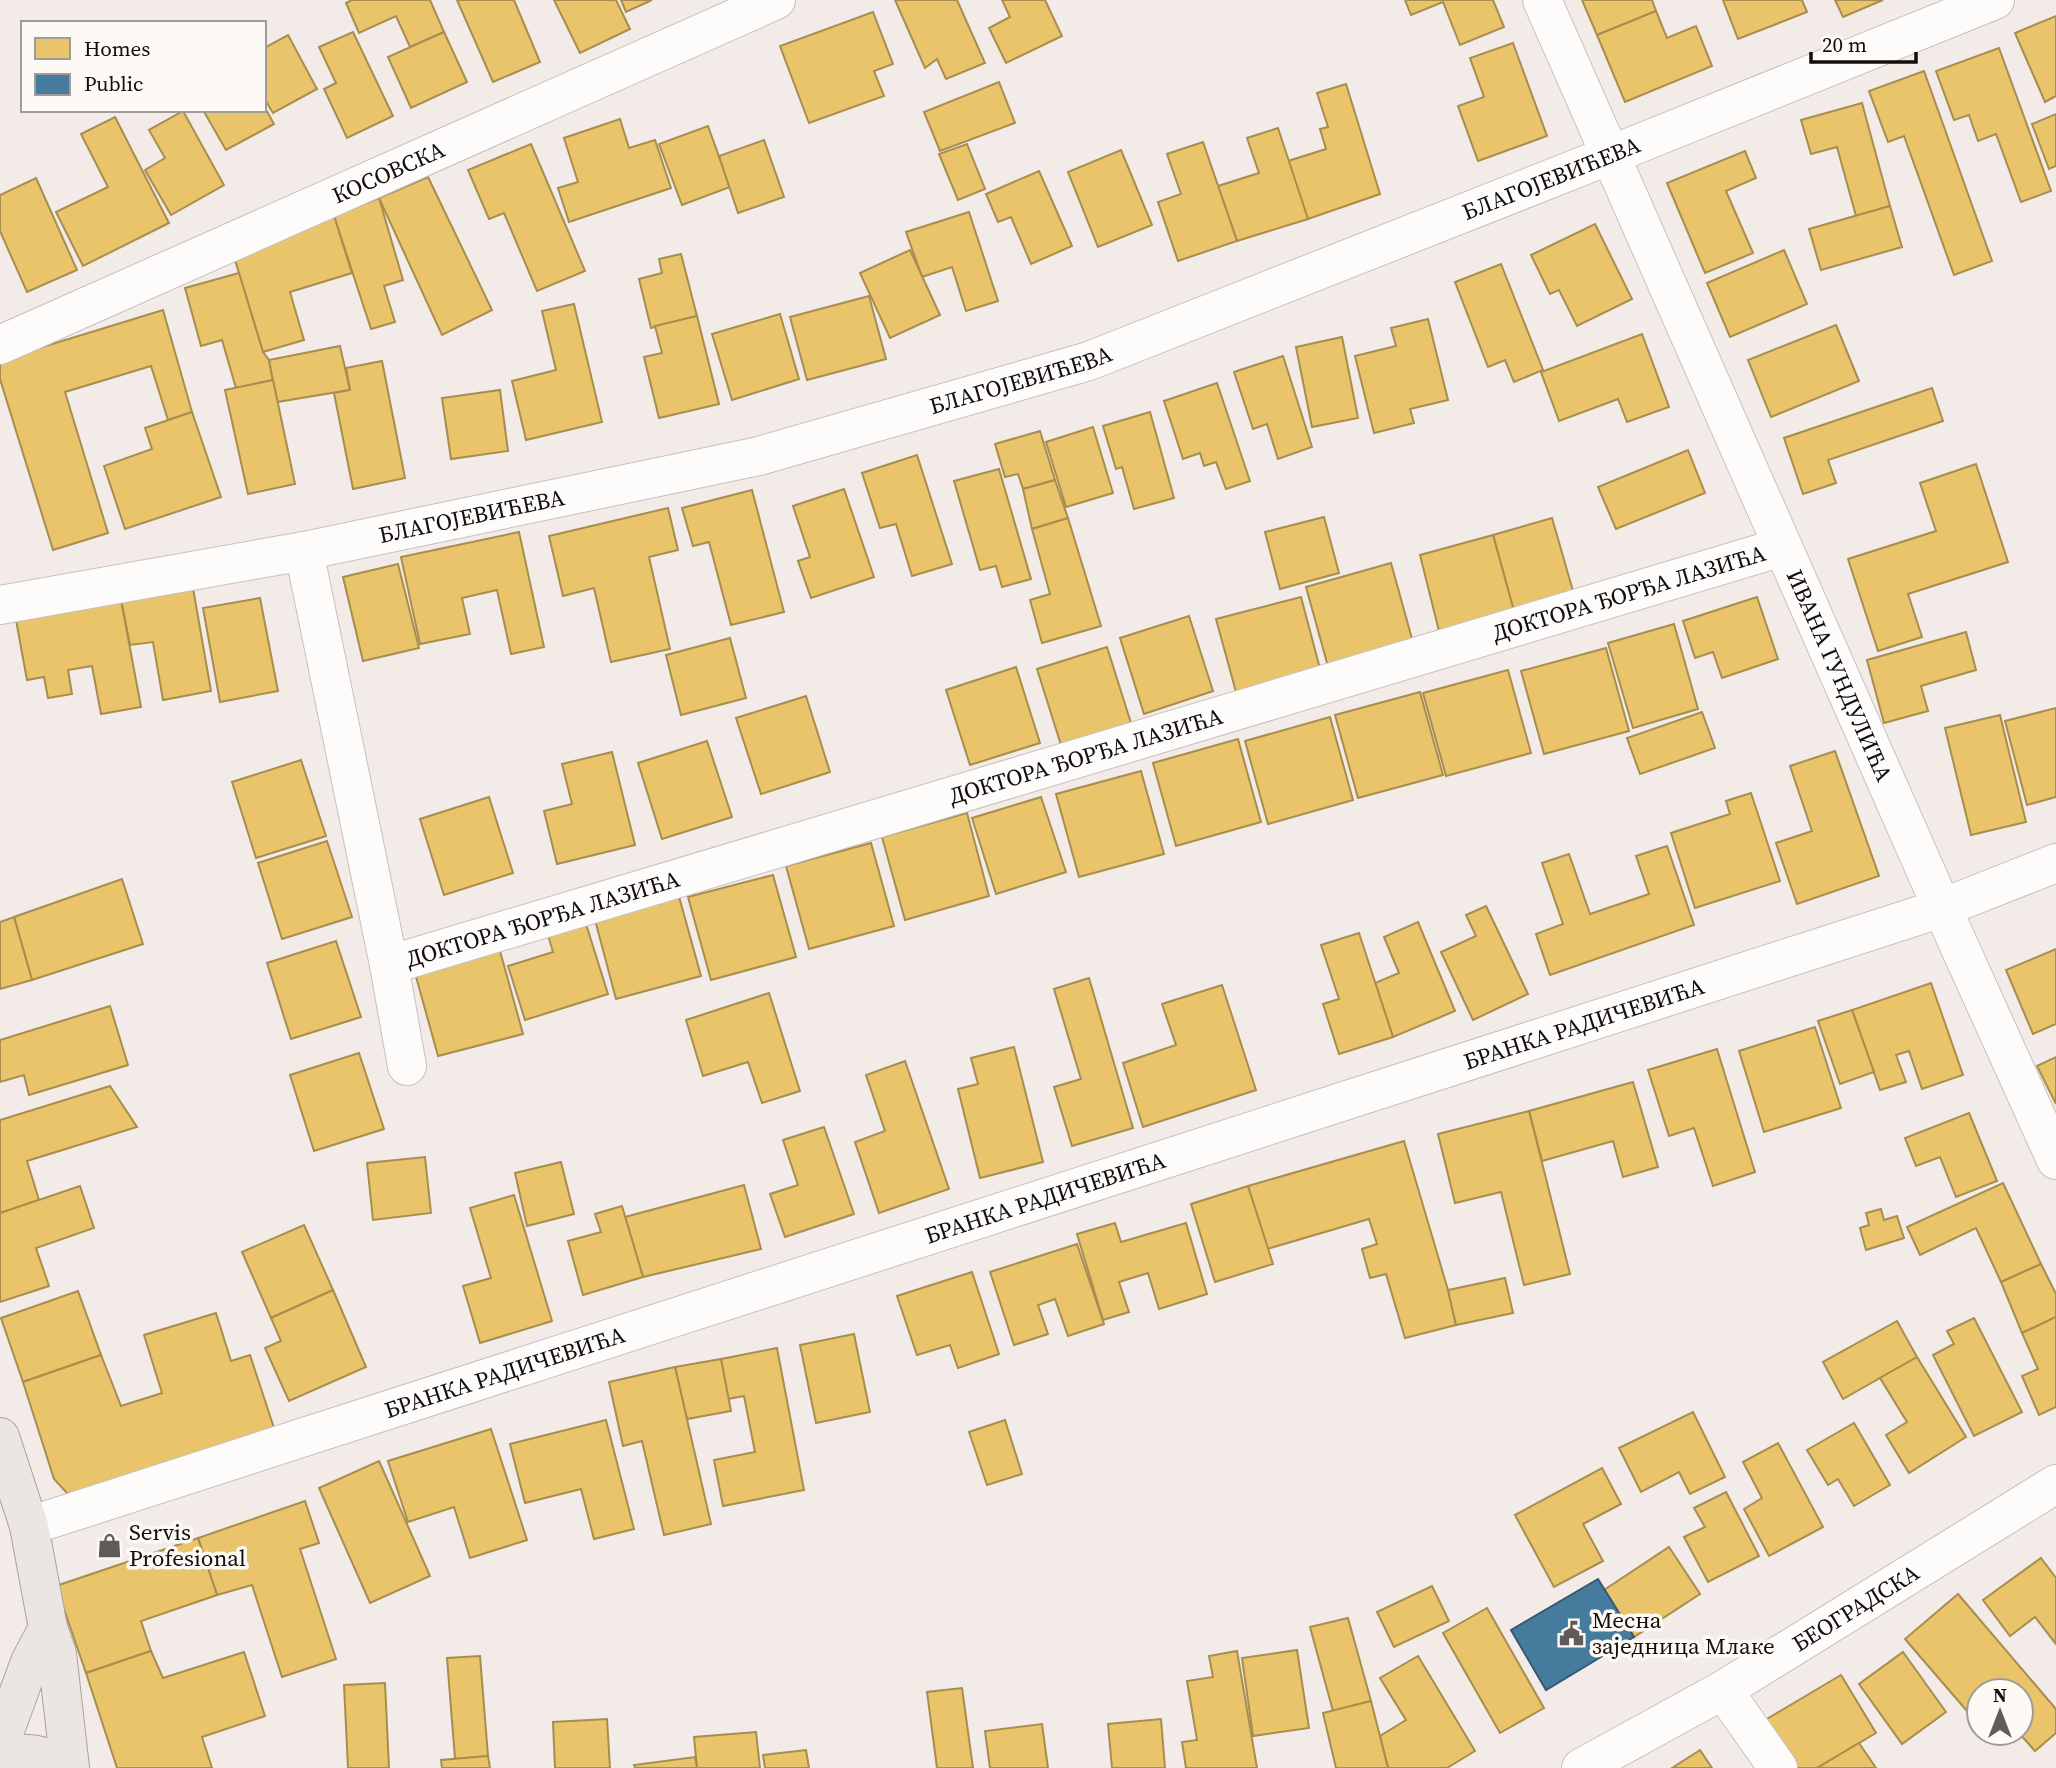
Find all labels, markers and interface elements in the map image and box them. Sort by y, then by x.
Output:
legend [21,21,266,112]
scale bar [1811,21,1916,65]
text: 20 m [1822,30,1867,59]
text: Homes [84,34,150,63]
text: Public [84,69,143,98]
street label: БЛАГОЈЕВИЋЕВА [1458,128,1646,228]
street label: КОСОВСКА [327,133,450,211]
street label: БЛАГОЈЕВИЋЕВА [926,337,1117,422]
street label: БЛАГОЈЕВИЋЕВА [376,481,568,551]
street label: ДОКТОРА ЂОРЂА ЛАЗИЋА [1488,537,1770,649]
street label: ИВАНА ГУНДУЛИЋА [1779,564,1901,787]
street label: ДОКТОРА ЂОРЂА ЛАЗИЋА [945,700,1227,812]
street label: ДОКТОРА ЂОРЂА ЛАЗИЋА [402,863,684,975]
street label: БРАНКА РАДИЧЕВИЋА [1460,970,1709,1077]
street label: БРАНКА РАДИЧЕВИЋА [921,1144,1170,1251]
street label: БРАНКА РАДИЧЕВИЋА [380,1318,630,1426]
place label: Servis Profesional [129,1516,246,1574]
shop icon: Servis Profesional [95,1531,123,1559]
street label: БЕОГРАДСКА [1786,1556,1926,1659]
place label: Месна заједница Млаке [1592,1604,1775,1662]
public building icon: Месна заједница Млаке [1558,1619,1586,1647]
north arrow [1965,1677,2035,1747]
text: N [1993,1682,2007,1708]

